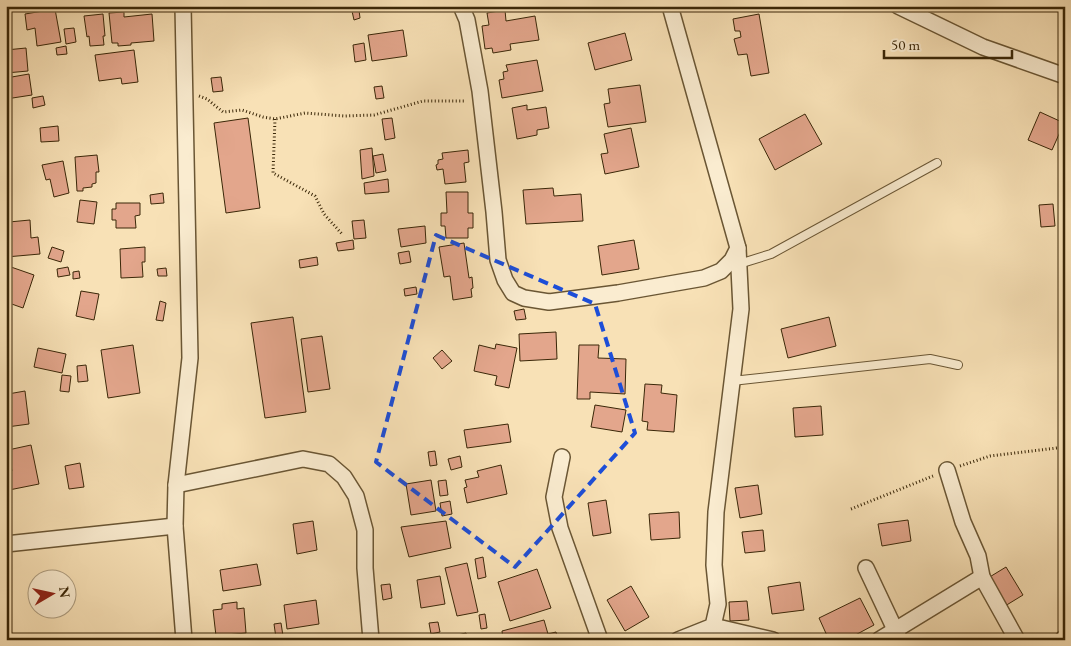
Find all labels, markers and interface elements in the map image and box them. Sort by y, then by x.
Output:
scale bar [884,28,1011,60]
text: 50 m [891,35,920,54]
north arrow [28,568,78,618]
text: N [55,585,75,600]

